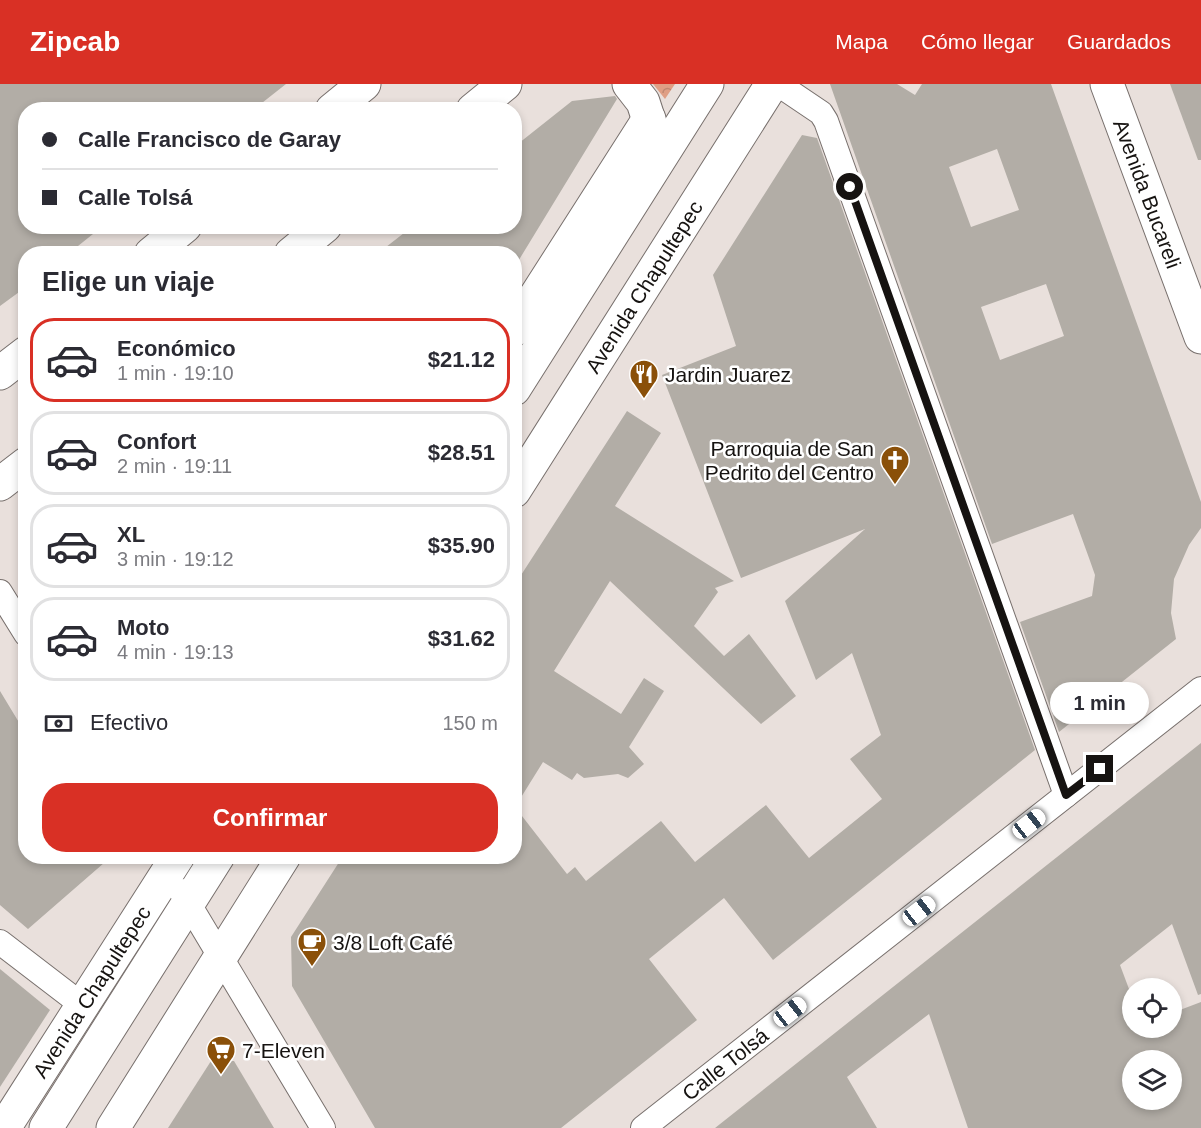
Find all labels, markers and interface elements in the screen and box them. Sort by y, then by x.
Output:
text: Zipcab [30,26,120,57]
text: Mapa [835,30,888,53]
text: Cómo llegar [921,30,1034,53]
text: Guardados [1067,30,1171,53]
street label: Avenida Bucareli [1110,116,1186,271]
text: Calle Francisco de Garay [78,127,341,152]
route start [836,173,863,200]
text: Calle Tolsá [78,185,193,210]
street label: Avenida Chapultepec [580,196,707,377]
text: Elige un viaje [42,267,215,297]
icon: car [45,333,99,387]
text: Económico [117,336,236,361]
text: $21.12 [428,347,495,372]
restaurant icon: Jardin Juarez [628,358,660,400]
text: 1 min · 19:10 [117,362,234,384]
place label: Jardin Juarez [665,363,791,386]
icon: car [45,426,99,480]
text: Confort [117,429,196,454]
place label: Parroquia de San Pedrito del Centro [705,437,874,484]
text: $28.51 [428,440,495,465]
church icon: Parroquia de San Pedrito del Centro [879,444,911,486]
text: 2 min · 19:11 [117,455,232,477]
icon: car [45,519,99,573]
text: XL [117,522,145,547]
text: $35.90 [428,533,495,558]
text: 3 min · 19:12 [117,548,234,570]
icon: car [45,612,99,666]
text: Moto [117,615,170,640]
text: $31.62 [428,626,495,651]
text: 4 min · 19:13 [117,641,234,663]
callout: 1 min [1050,682,1150,724]
text: 1 min [1073,692,1126,714]
icon: cash [42,707,75,740]
text: Efectivo [90,710,168,735]
text: 150 m [442,712,498,734]
route end [1086,755,1113,782]
button: Confirmar [42,783,498,852]
car [1009,806,1049,842]
car [899,893,939,929]
street label: Avenida Chapultepec [28,901,155,1082]
cafe icon: 3/8 Loft Café [296,926,328,968]
place label: 3/8 Loft Café [333,931,453,954]
map controls [1122,978,1182,1110]
button: locate [1122,978,1182,1038]
car [770,994,810,1030]
street label: Calle Tolsá [677,1023,772,1104]
supermarket icon: 7-Eleven [205,1034,237,1076]
place label: 7-Eleven [242,1039,325,1062]
button: layers [1122,1050,1182,1110]

